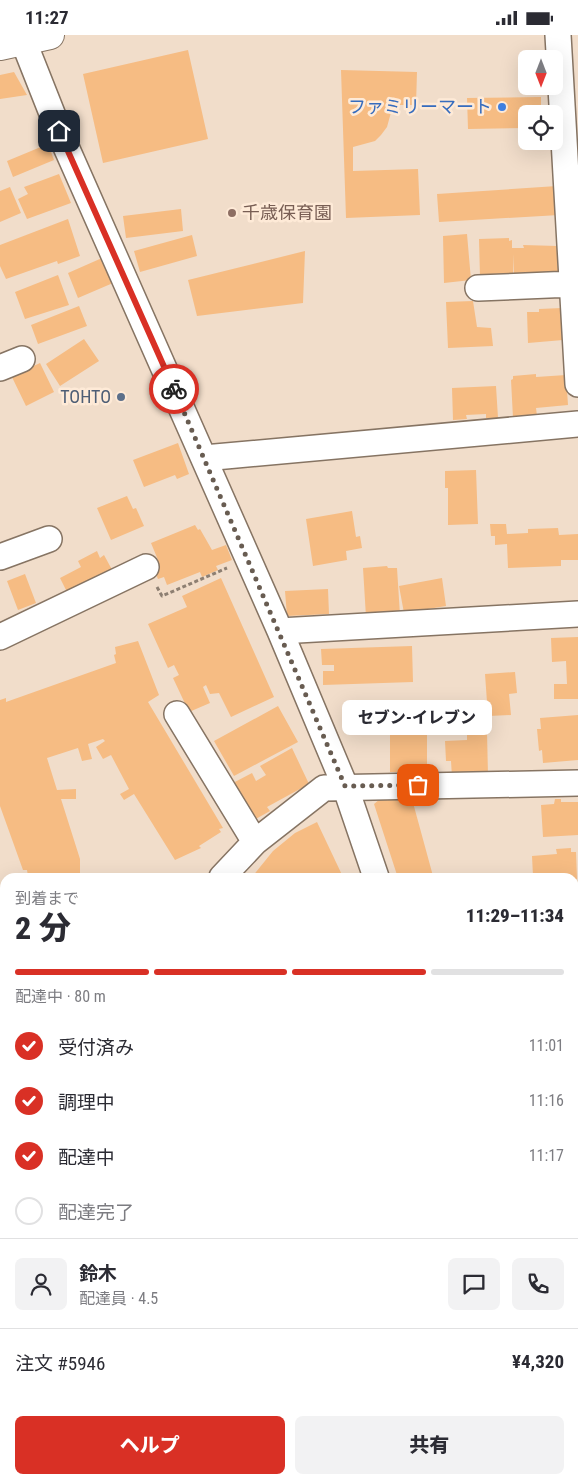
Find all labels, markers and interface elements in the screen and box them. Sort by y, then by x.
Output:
text: 11:27 [25,6,69,29]
north arrow [518,50,562,95]
map controls [518,50,563,150]
place label: ファミリーマート [348,96,492,117]
marker: ファミリーマート [496,101,508,113]
button: locate [518,105,563,150]
pin [38,110,80,152]
icon: home [45,117,73,145]
place label: 千歳保育園 [242,202,332,223]
marker: 千歳保育園 [226,207,238,219]
courier [149,364,199,414]
icon: bike [160,375,188,403]
place label: TOHTO [60,386,111,407]
marker: TOHTO [115,391,127,403]
callout: セブン-イレブン [343,700,493,735]
text: セブン-イレブン [358,708,476,727]
pin [397,764,439,806]
icon: bag [404,771,432,799]
text: 到着まで [15,889,79,908]
text: 11:29–11:34 [466,904,564,927]
text: 2 分 [15,909,71,947]
text: 配達中 · 80 m [15,987,106,1006]
icon: check [15,1032,43,1060]
text: 受付済み [58,1036,134,1059]
text: 11:01 [529,1036,564,1055]
icon: check [15,1087,43,1115]
text: 調理中 [58,1091,115,1114]
text: 11:16 [529,1091,564,1110]
icon: check [15,1142,43,1170]
text: 配達中 [58,1146,115,1169]
text: 11:17 [529,1146,564,1165]
text: 配達完了 [58,1201,134,1224]
button: person [15,1258,67,1310]
button: chat [448,1258,500,1310]
button: phone [512,1258,564,1310]
text: 鈴木 [79,1262,117,1285]
text: 配達員 · 4.5 [79,1289,158,1308]
text: ¥4,320 [512,1350,564,1373]
text: 注文 #5946 [15,1352,105,1375]
button: ヘルプ [15,1416,285,1474]
button: 共有 [295,1416,564,1474]

